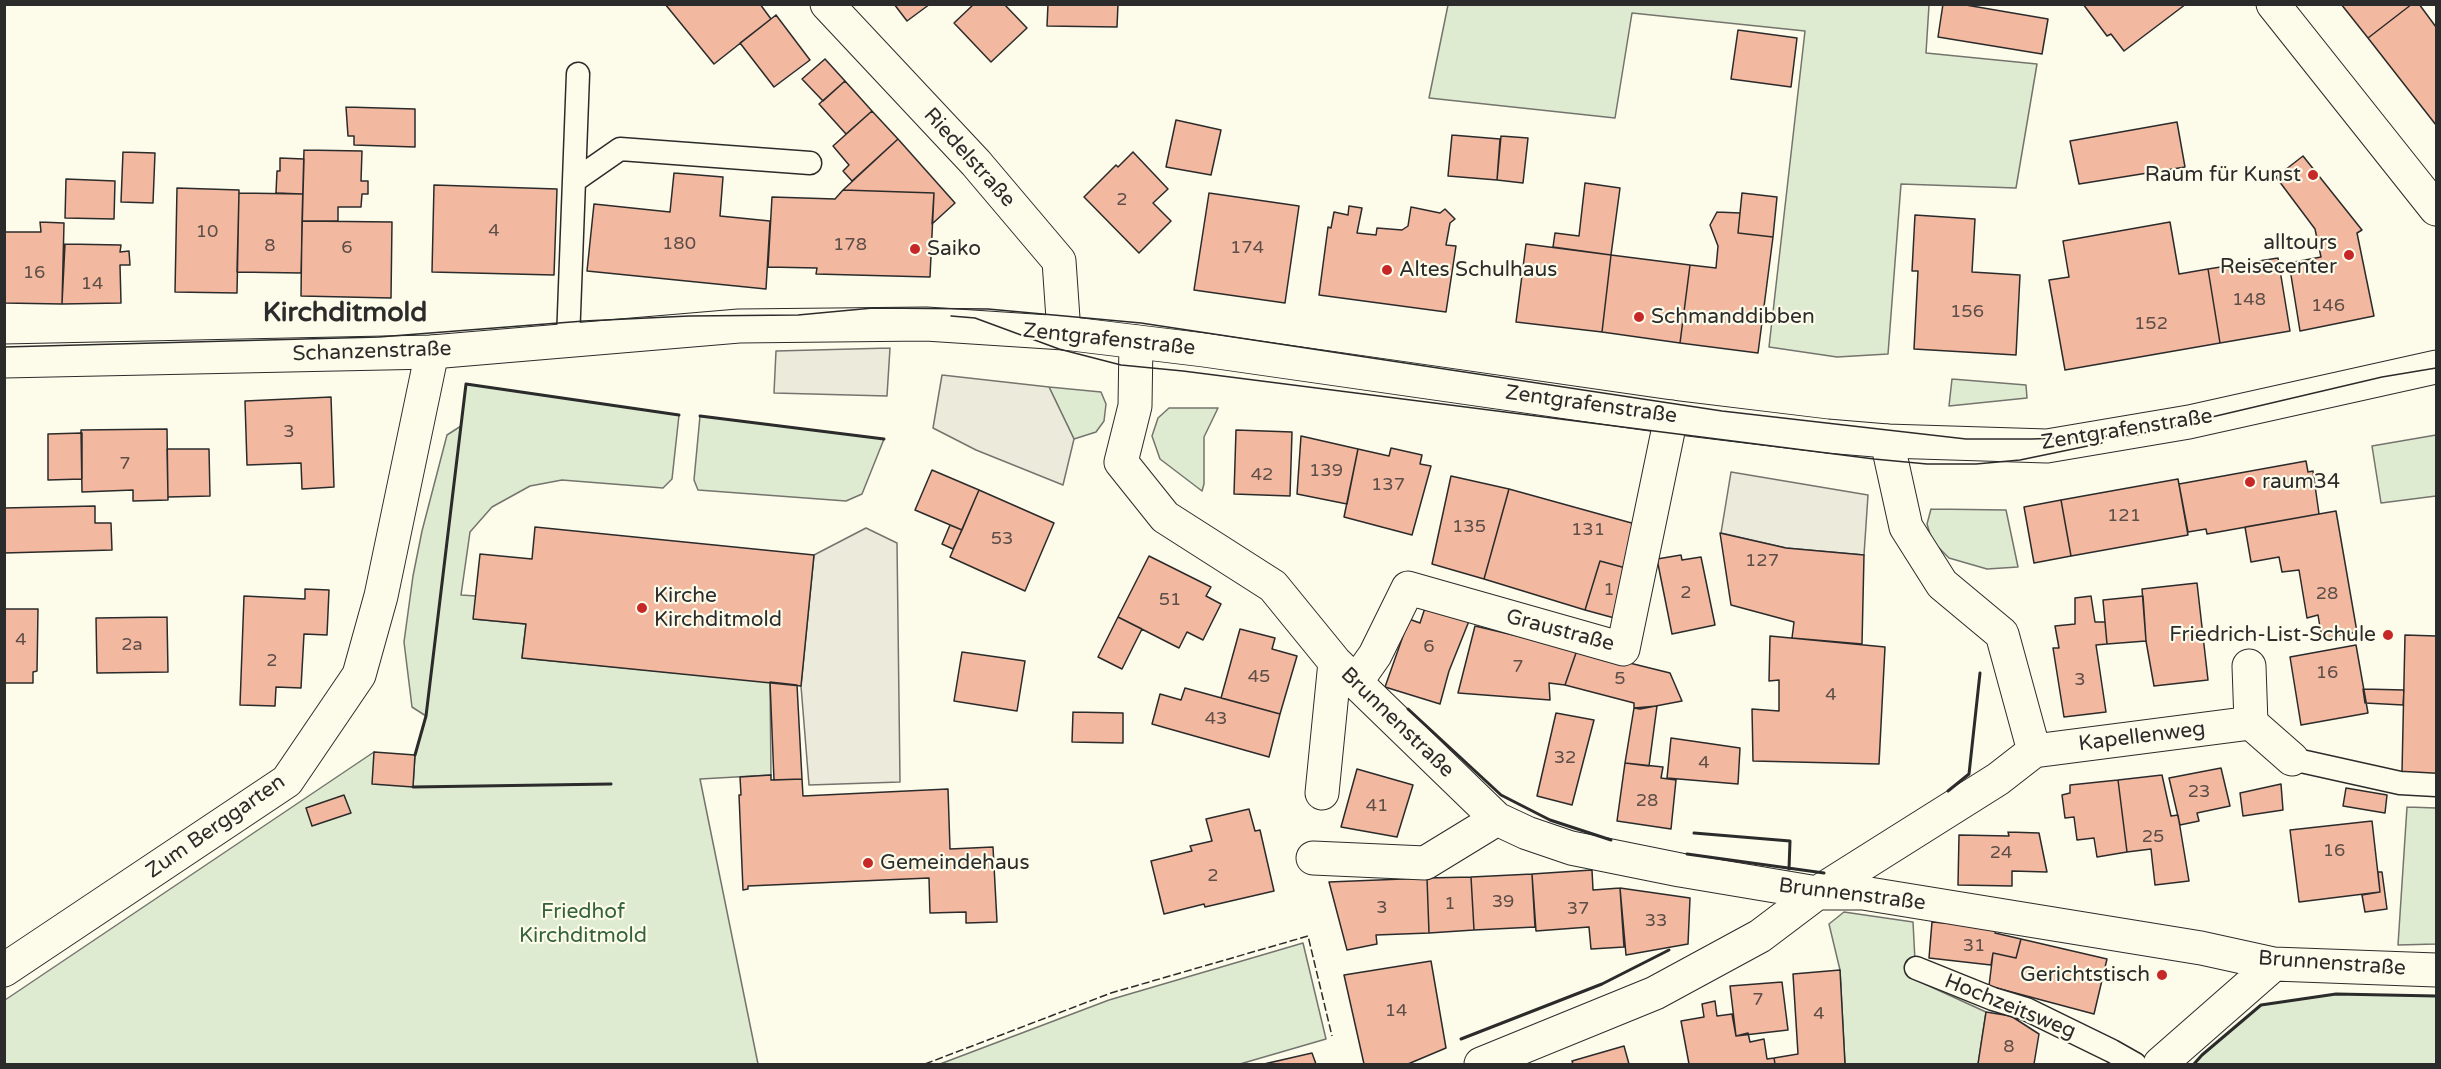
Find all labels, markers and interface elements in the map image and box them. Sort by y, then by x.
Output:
street label: Riedelstraße [918,103,1020,213]
place label: Raum für Kunst [2145,162,2301,188]
marker: Raum für Kunst [2306,168,2320,182]
house number: 2 [1116,189,1128,211]
house number: 4 [488,220,500,242]
house number: 10 [196,221,218,243]
place label: alltours Reisecenter [2220,230,2337,280]
house number: 180 [662,233,696,255]
house number: 178 [833,234,867,256]
house number: 8 [264,235,276,257]
place label: Saiko [927,236,981,262]
house number: 6 [341,237,353,259]
house number: 174 [1230,237,1264,259]
marker: Saiko [908,242,922,256]
marker: alltours Reisecenter [2342,248,2356,262]
place label: Altes Schulhaus [1399,257,1557,283]
house number: 16 [23,262,45,284]
marker: Altes Schulhaus [1380,263,1394,277]
house number: 14 [81,273,103,295]
house number: 148 [2232,289,2266,311]
house number: 146 [2311,295,2345,317]
district label: Kirchditmold [263,298,427,330]
house number: 156 [1950,301,1984,323]
place label: Schmanddibben [1651,304,1815,330]
marker: Schmanddibben [1632,310,1646,324]
house number: 152 [2134,313,2168,335]
street label: Zentgrafenstraße [1022,318,1196,362]
street label: Schanzenstraße [292,337,452,367]
street label: Zentgrafenstraße [1504,380,1678,430]
street label: Zentgrafenstraße [2040,404,2214,456]
house number: 3 [283,421,295,443]
house number: 7 [119,453,131,475]
house number: 139 [1309,460,1343,482]
house number: 42 [1251,464,1273,486]
place label: raum34 [2262,469,2340,495]
house number: 137 [1371,474,1405,496]
marker: raum34 [2243,475,2257,489]
house number: 121 [2107,505,2141,527]
house number: 135 [1452,516,1486,538]
house number: 131 [1571,519,1605,541]
house number: 53 [991,528,1013,550]
house number: 127 [1745,550,1779,572]
house number: 1 [1603,579,1615,601]
house number: 2 [1680,582,1692,604]
place label: Kirche Kirchditmold [654,583,782,633]
house number: 28 [2316,583,2338,605]
house number: 51 [1159,589,1181,611]
marker: Kirche Kirchditmold [635,601,649,615]
street label: Graustraße [1503,604,1617,658]
place label: Friedrich-List-Schule [2169,622,2376,648]
marker: Friedrich-List-Schule [2381,628,2395,642]
house number: 4 [15,629,27,651]
house number: 2a [121,634,143,656]
house number: 6 [1423,636,1435,658]
house number: 2 [266,650,278,672]
house number: 7 [1512,656,1524,678]
house number: 16 [2316,662,2338,684]
street label: Brunnenstraße [1335,663,1459,783]
house number: 45 [1248,666,1270,688]
house number: 5 [1614,668,1626,690]
house number: 3 [2074,669,2086,691]
house number: 4 [1825,684,1837,706]
house number: 43 [1205,708,1227,730]
street label: Kapellenweg [2077,717,2207,757]
house number: 32 [1554,747,1576,769]
house number: 4 [1698,752,1710,774]
street label: Zum Berggarten [142,770,290,884]
house number: 23 [2188,781,2210,803]
house number: 28 [1636,790,1658,812]
house number: 41 [1366,795,1388,817]
house number: 25 [2142,826,2164,848]
house number: 16 [2323,840,2345,862]
house number: 24 [1990,842,2012,864]
place label: Gemeindehaus [880,850,1029,876]
marker: Gemeindehaus [861,856,875,870]
house number: 2 [1207,865,1219,887]
street label: Brunnenstraße [1777,873,1927,917]
house number: 39 [1492,891,1514,913]
house number: 1 [1444,893,1456,915]
house number: 3 [1376,897,1388,919]
house number: 37 [1567,898,1589,920]
park label: Friedhof Kirchditmold [519,899,647,949]
house number: 33 [1645,910,1667,932]
house number: 31 [1963,935,1985,957]
street label: Brunnenstraße [2257,946,2407,982]
place label: Gerichtstisch [2020,962,2150,988]
marker: Gerichtstisch [2155,968,2169,982]
street label: Hochzeitsweg [1941,969,2079,1045]
house number: 7 [1752,989,1764,1011]
house number: 14 [1385,1000,1407,1022]
house number: 4 [1813,1003,1825,1025]
house number: 8 [2003,1036,2015,1058]

